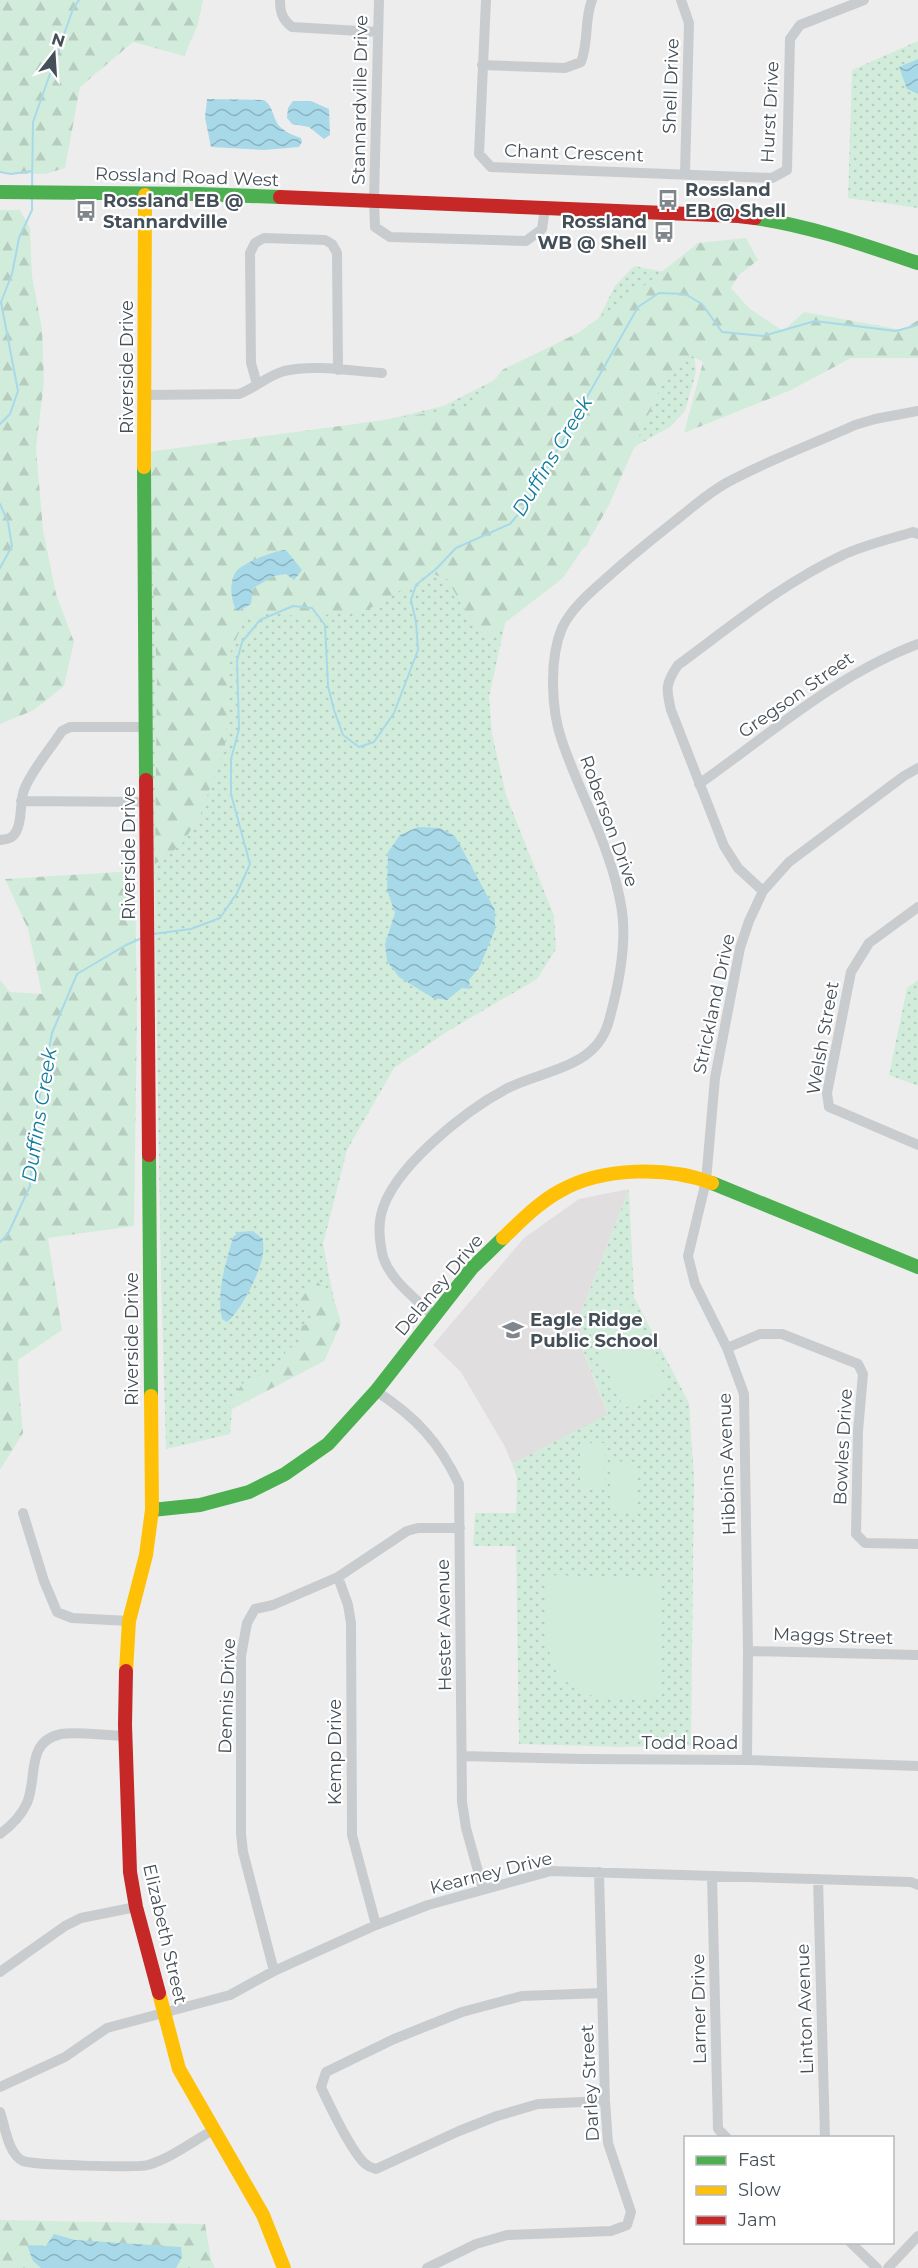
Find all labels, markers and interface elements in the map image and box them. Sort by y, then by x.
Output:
street label: Stannardville Drive [348,15,372,185]
north arrow [24,24,84,84]
text: N [49,29,67,51]
street label: Shell Drive [658,38,684,134]
street label: Hurst Drive [756,60,784,163]
street label: Chant Crescent [504,140,644,166]
street label: Rossland Road West [95,163,279,191]
place label: Rossland EB @ Shell [685,179,786,222]
bus stop icon: Rossland EB @ Shell [656,188,680,212]
place label: Rossland EB @ Stannardville [103,190,243,233]
bus stop icon: Rossland EB @ Stannardville [74,199,98,223]
place label: Rossland WB @ Shell [538,211,647,254]
bus stop icon: Rossland WB @ Shell [652,220,676,244]
street label: Riverside Drive [116,300,138,434]
water label: Duffins Creek [507,391,598,520]
street label: Gregson Street [734,647,858,743]
street label: Roberson Drive [575,752,643,890]
street label: Riverside Drive [118,786,140,920]
street label: Strickland Drive [688,932,740,1076]
street label: Welsh Street [802,980,844,1096]
water label: Duffins Creek [17,1045,62,1184]
street label: Delaney Drive [390,1230,488,1340]
street label: Riverside Drive [121,1272,143,1406]
place label: Eagle Ridge Public School [530,1309,658,1352]
school or university icon: Eagle Ridge Public School [501,1318,525,1342]
street label: Bowles Drive [829,1388,857,1506]
street label: Hibbins Avenue [714,1392,740,1536]
street label: Hester Avenue [432,1559,456,1691]
street label: Maggs Street [772,1623,894,1649]
street label: Dennis Drive [214,1638,240,1754]
street label: Kemp Drive [324,1699,346,1805]
street label: Todd Road [642,1732,738,1754]
street label: Kearney Drive [428,1847,555,1899]
street label: Elizabeth Street [138,1862,192,2006]
street label: Linton Avenue [792,1943,818,2075]
street label: Larner Drive [687,1953,711,2064]
street label: Darley Street [576,2024,604,2142]
legend [684,2136,894,2244]
text: Fast [738,2149,776,2171]
text: Slow [738,2179,781,2201]
text: Jam [737,2209,777,2231]

